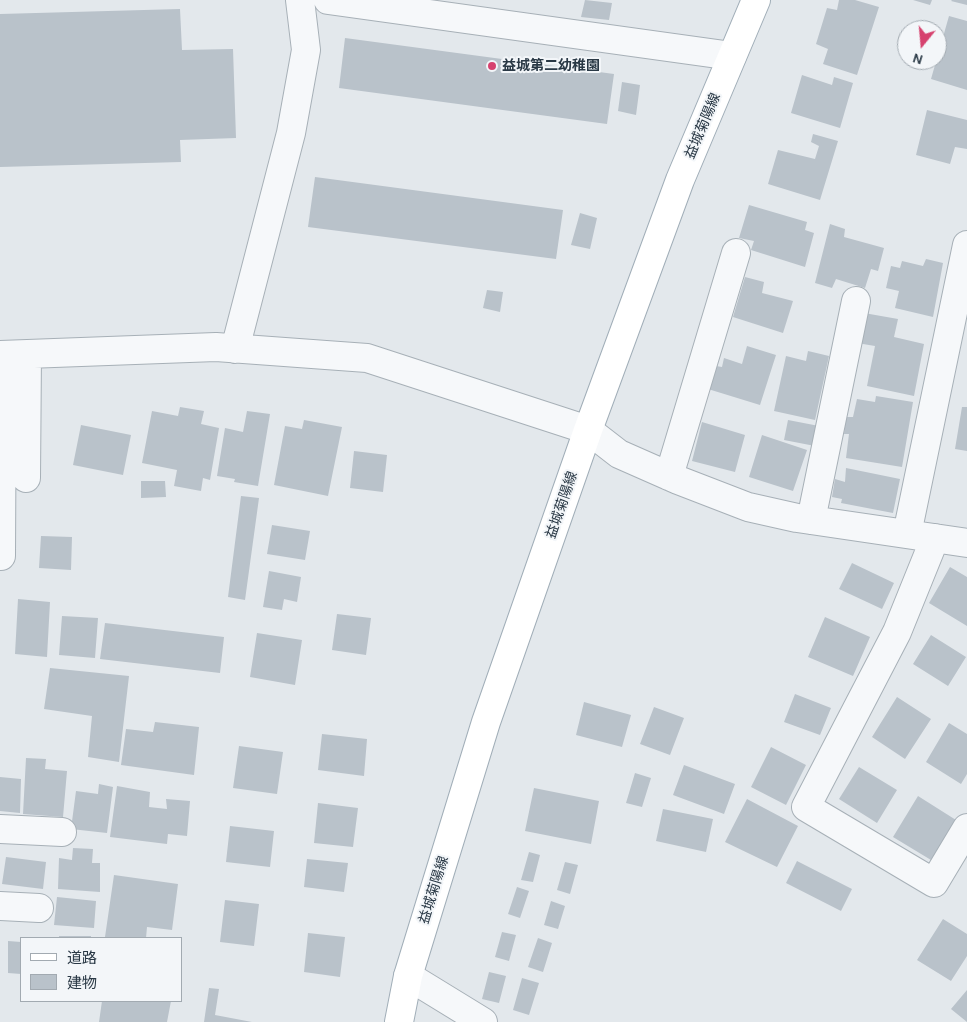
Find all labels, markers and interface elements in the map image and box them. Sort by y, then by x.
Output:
north arrow [897,20,947,70]
text: N [910,49,925,68]
place label: 益城第二幼稚園 [502,58,600,74]
marker: 益城第二幼稚園 [486,60,498,72]
street label: 益城菊陽線 [682,91,724,161]
street label: 益城菊陽線 [543,469,581,541]
street label: 益城菊陽線 [416,854,452,926]
legend [20,937,182,1002]
text: 道路 [67,949,97,967]
text: 建物 [67,974,97,992]

